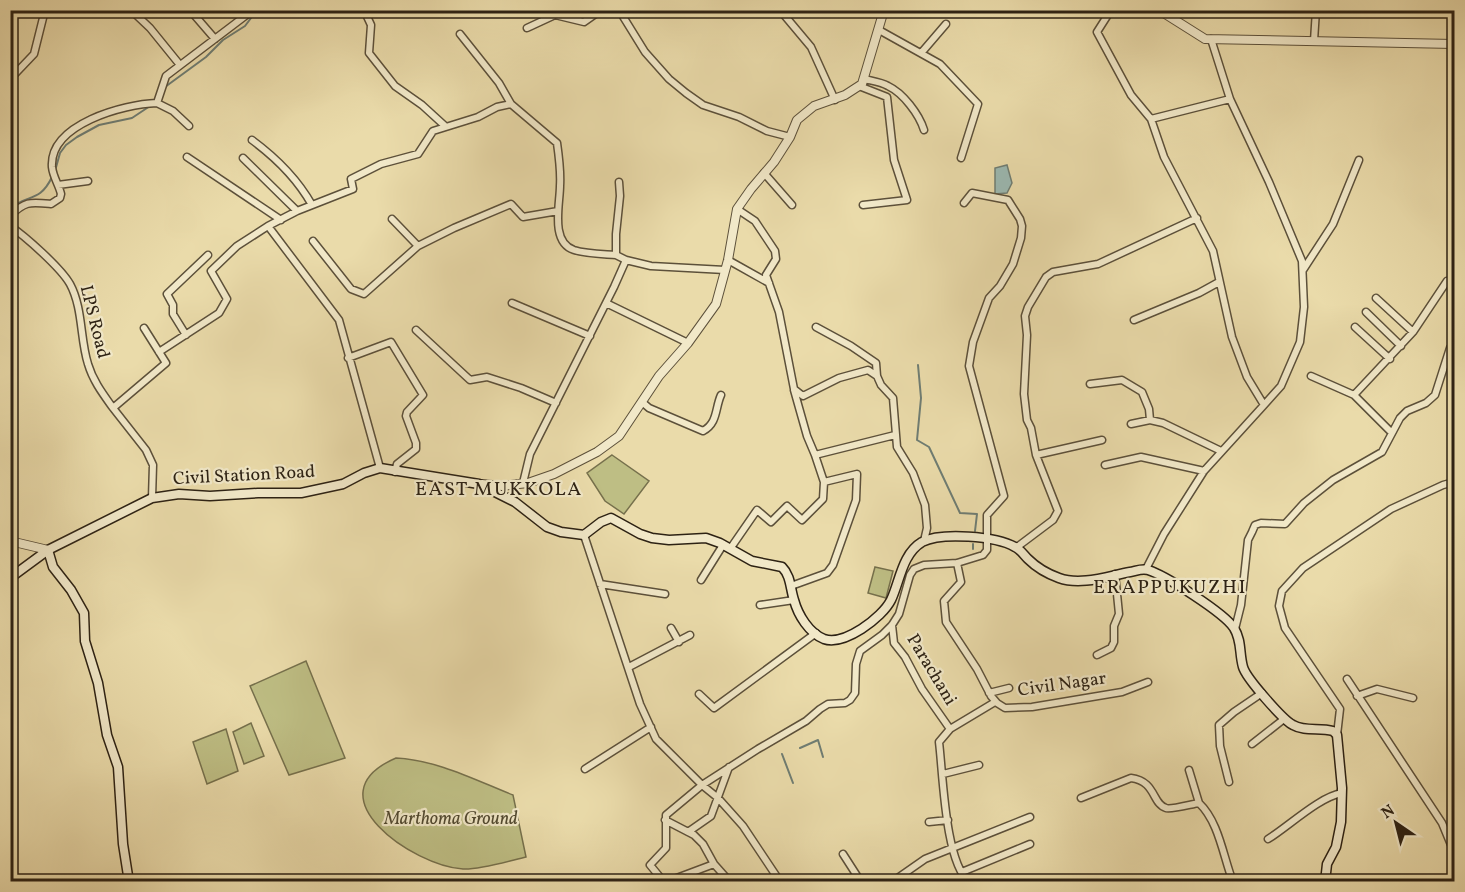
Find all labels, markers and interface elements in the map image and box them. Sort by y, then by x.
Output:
street label: LPS Road [73,283,115,361]
street label: Civil Station Road [172,460,316,492]
district label: EAST MUKKOLA [415,476,583,504]
district label: ERAPPUKUZHI [1093,574,1247,602]
street label: Parachani [900,630,962,710]
street label: Civil Nagar [1016,666,1108,704]
north arrow [1366,793,1426,853]
text: N [1377,800,1400,825]
park label: Marthoma Ground [383,807,518,832]

